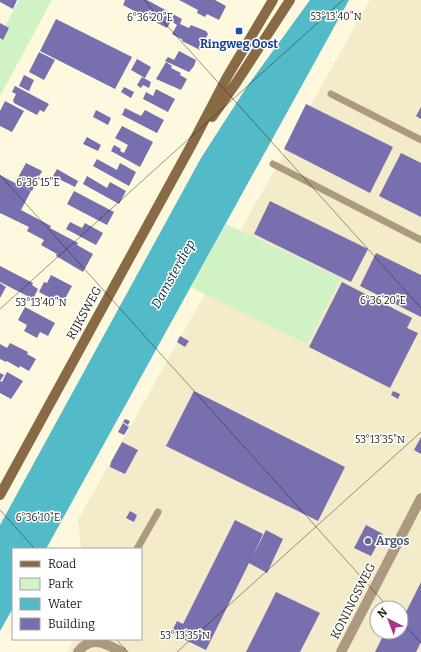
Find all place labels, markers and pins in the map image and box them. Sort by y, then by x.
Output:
marker: Ringweg Oost [234,26,244,36]
place label: Ringweg Oost [200,37,278,51]
place label: Argos [376,534,410,548]
marker: Argos [363,536,373,546]

